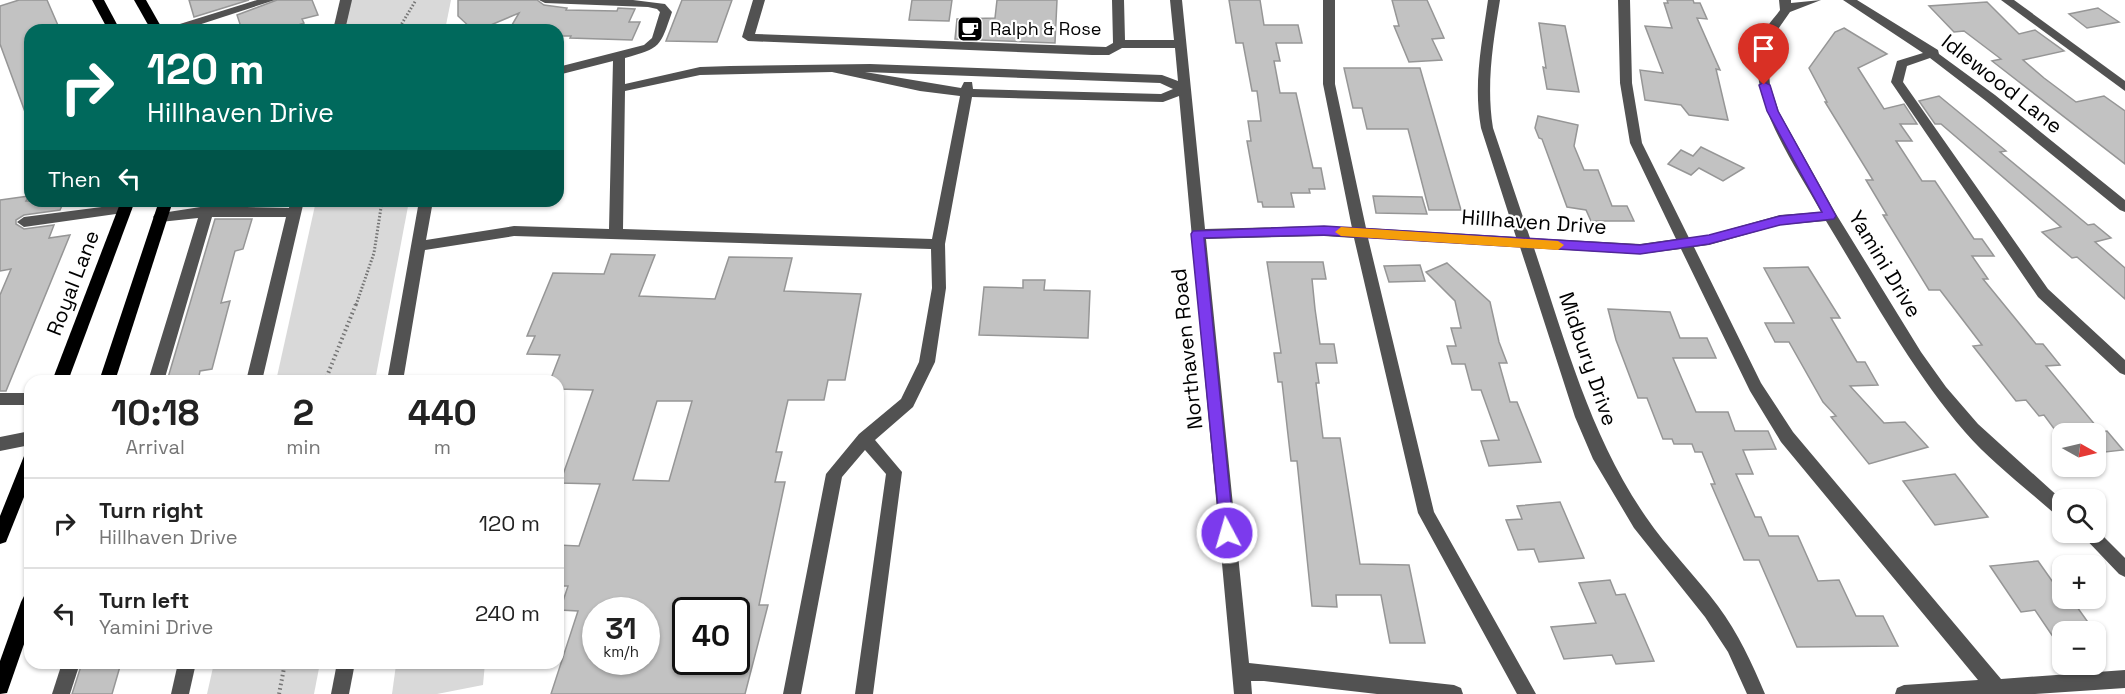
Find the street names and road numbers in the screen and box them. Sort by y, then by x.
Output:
street label: Idlewood Lane [1936,28,2068,139]
street label: Hillhaven Drive [1461,203,1608,240]
street label: Yamini Drive [1843,205,1928,322]
street label: Royal Lane [40,226,105,339]
street label: Northaven Road [1165,267,1208,431]
street label: Midbury Drive [1553,288,1624,429]

